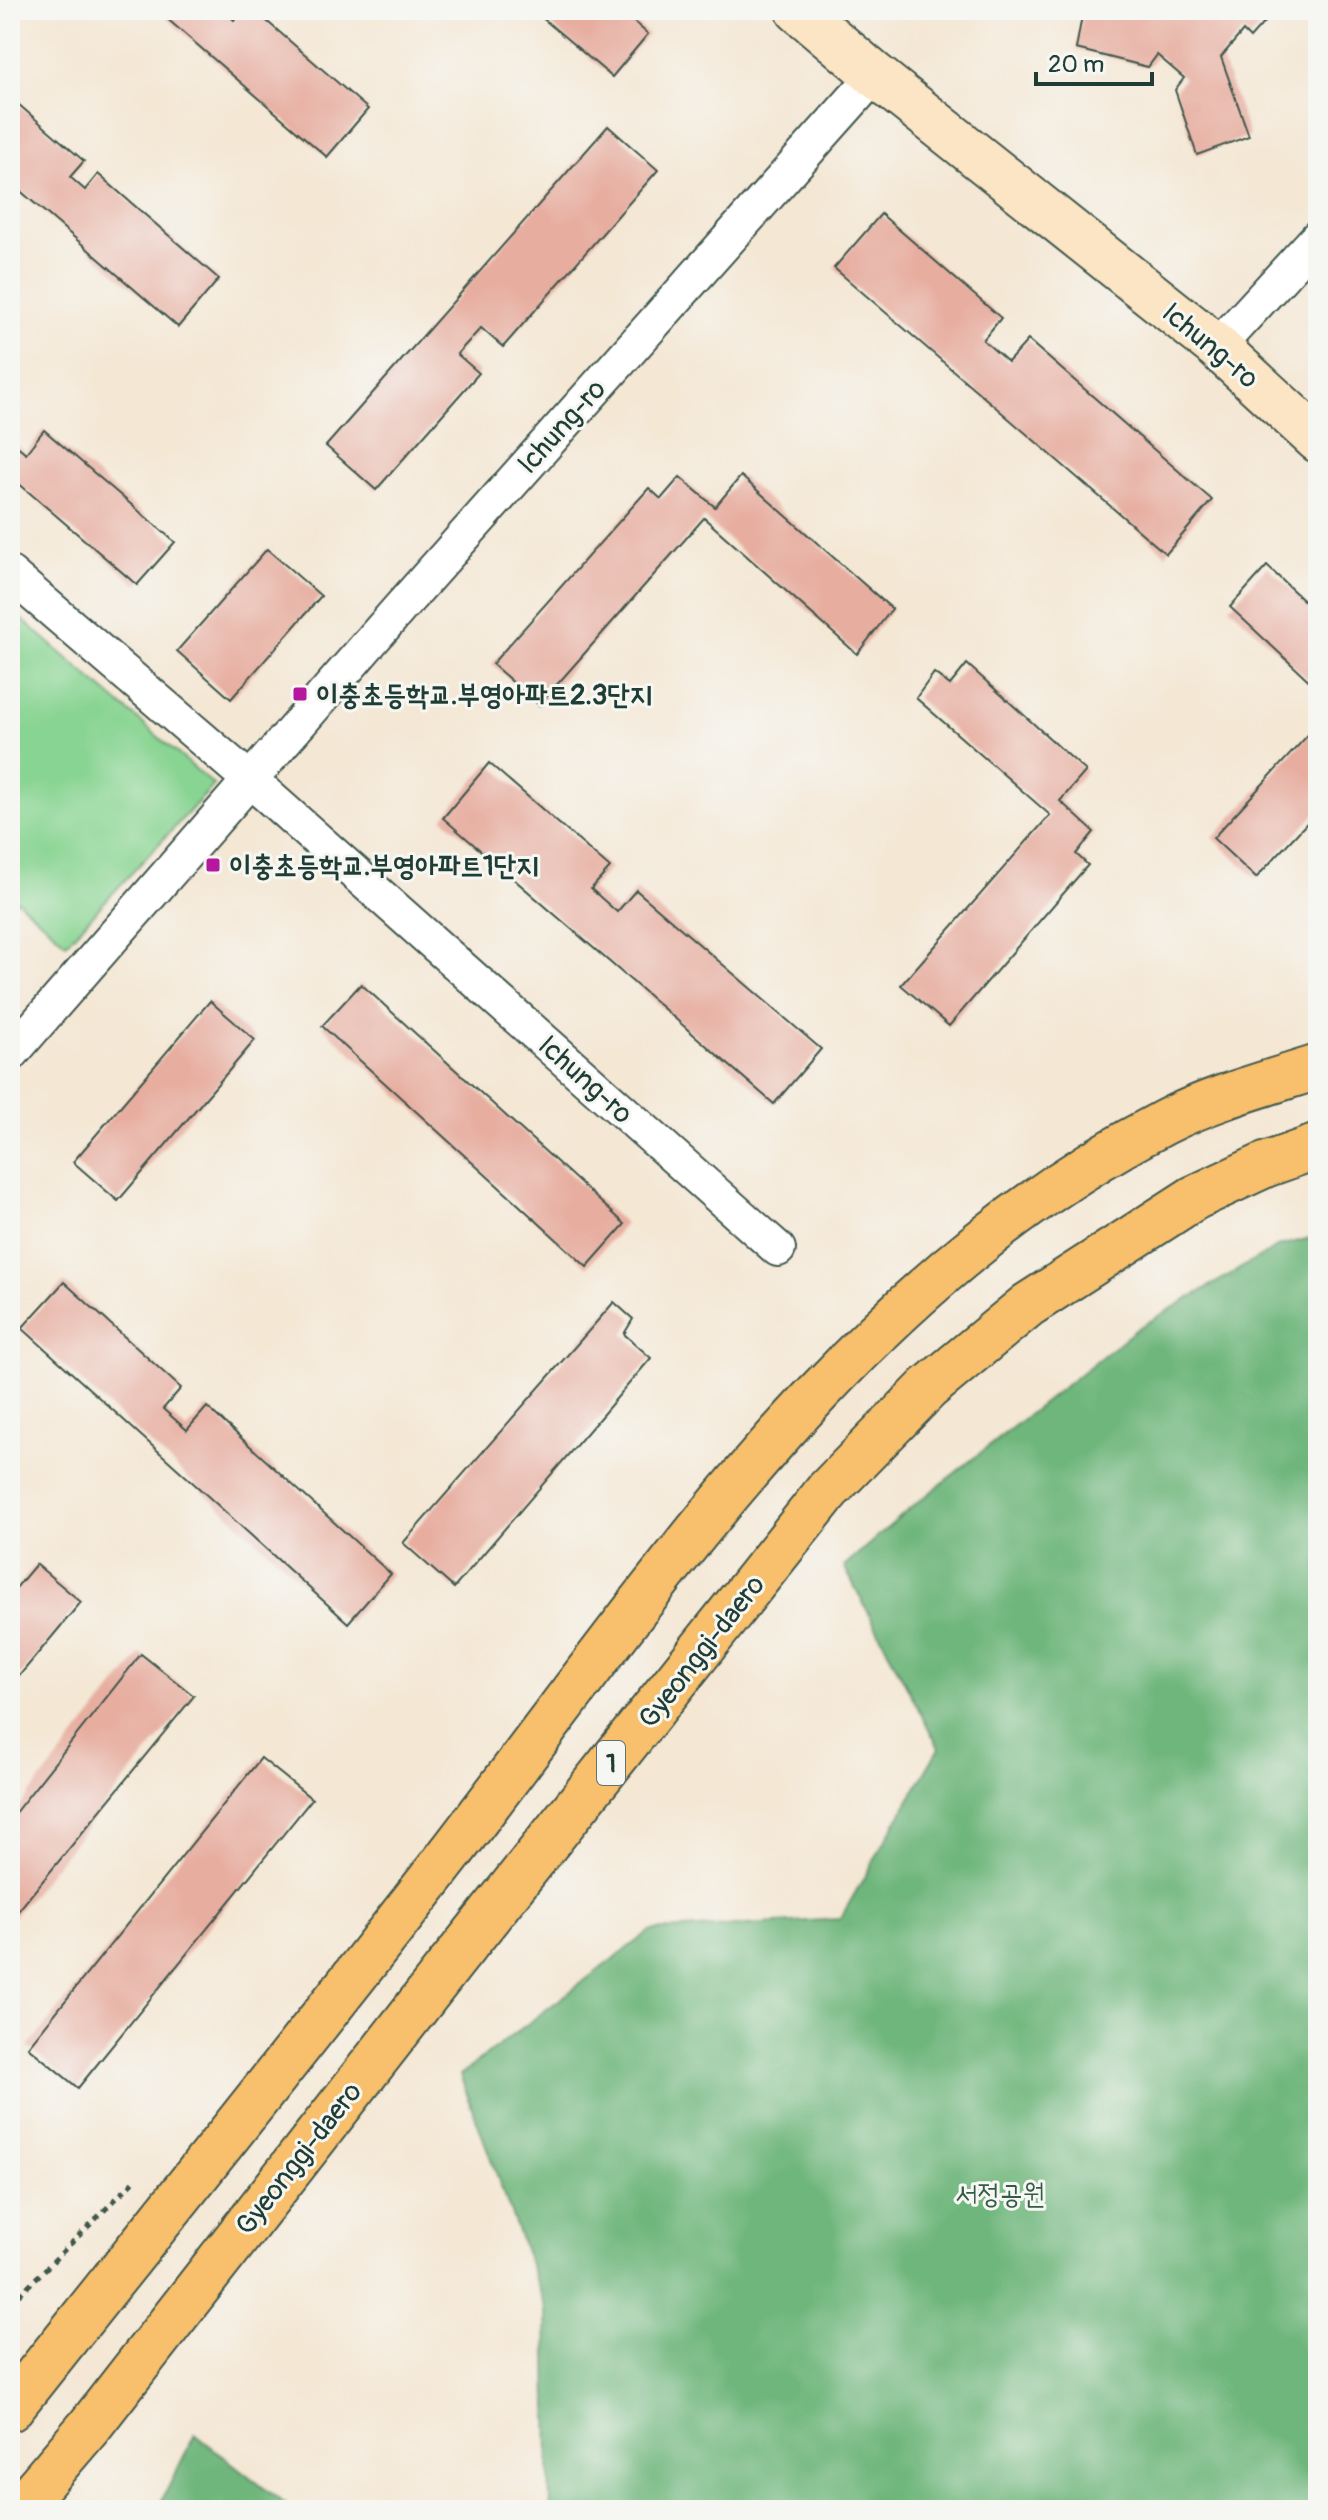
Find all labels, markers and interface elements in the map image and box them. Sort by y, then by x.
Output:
scale bar [1036,36,1152,86]
text: 20 m [1048,50,1104,79]
street label: Ichung-ro [1155,296,1266,397]
street label: Ichung-ro [510,372,614,482]
place label: 이충초등학교.부영아파트2.3단지 [316,678,652,713]
marker: 이충초등학교.부영아파트2.3단지 [291,685,309,703]
place label: 이충초등학교.부영아파트1단지 [229,849,539,884]
marker: 이충초등학교.부영아파트1단지 [204,856,222,874]
street label: Ichung-ro [530,1028,640,1132]
street label: Gyeonggi-daero [632,1568,773,1736]
road number: 1 [597,1741,625,1785]
street label: Gyeonggi-daero [229,2075,370,2243]
park label: 서정공원 [955,2177,1045,2212]

